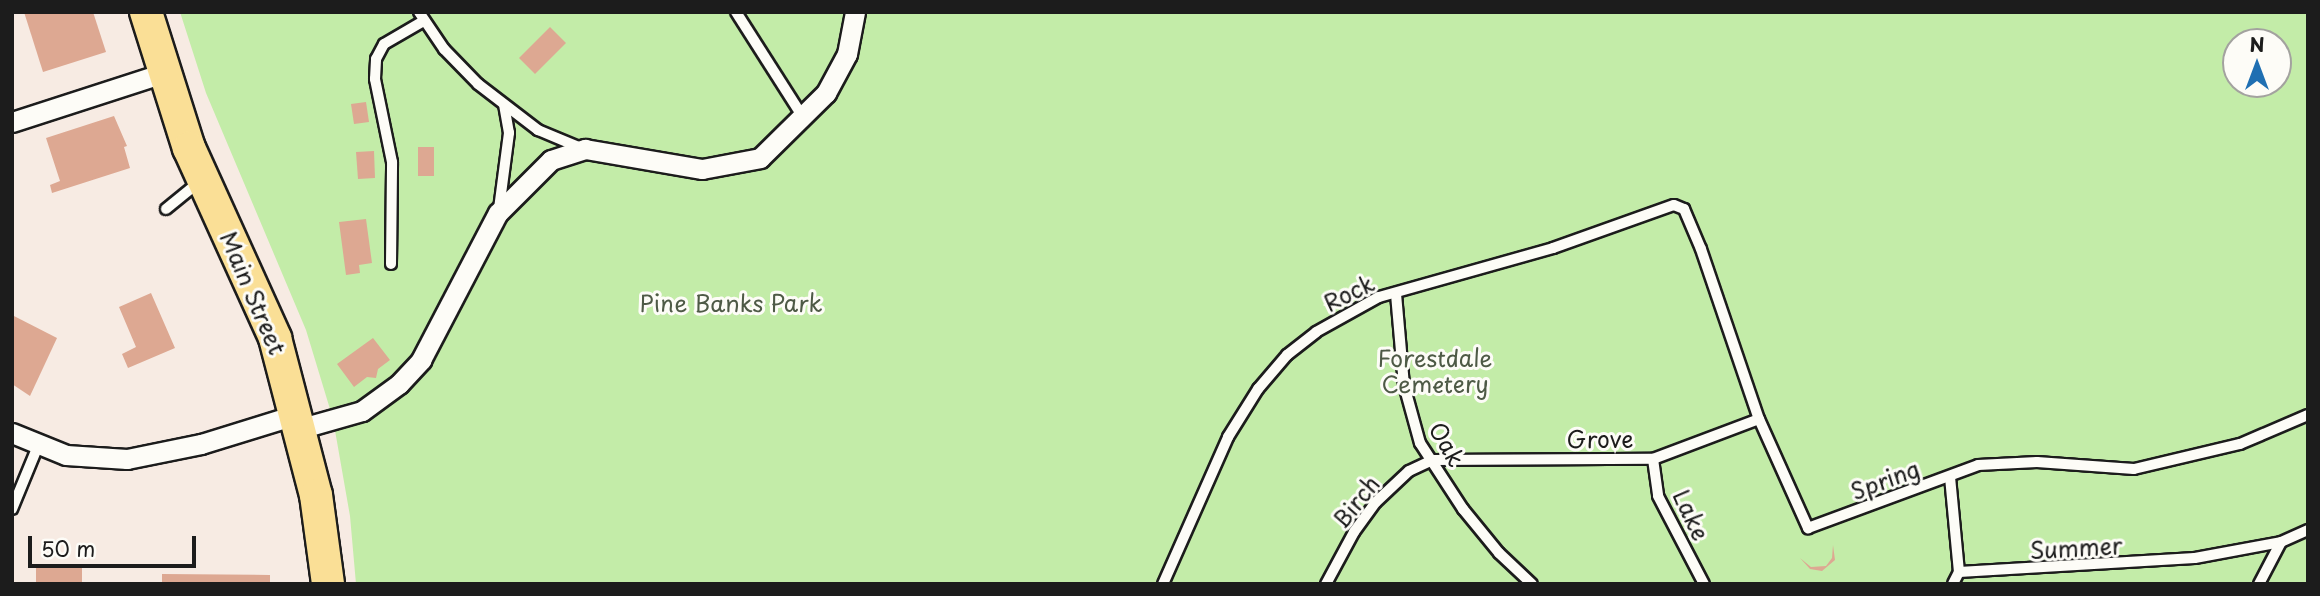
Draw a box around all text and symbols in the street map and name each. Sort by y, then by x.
north arrow [2222,28,2292,98]
text: N [2249,30,2265,58]
street label: Main Street [215,227,291,359]
street label: Rock [1319,269,1379,317]
park label: Pine Banks Park [640,289,822,317]
park label: Forestdale Cemetery [1378,344,1492,398]
street label: Oak [1423,417,1471,471]
street label: Grove [1567,425,1633,453]
street label: Spring [1847,455,1923,505]
street label: Birch [1327,470,1385,534]
street label: Lake [1667,485,1715,545]
scale bar [32,522,200,566]
text: 50 m [41,532,95,564]
street label: Summer [2029,532,2123,564]

